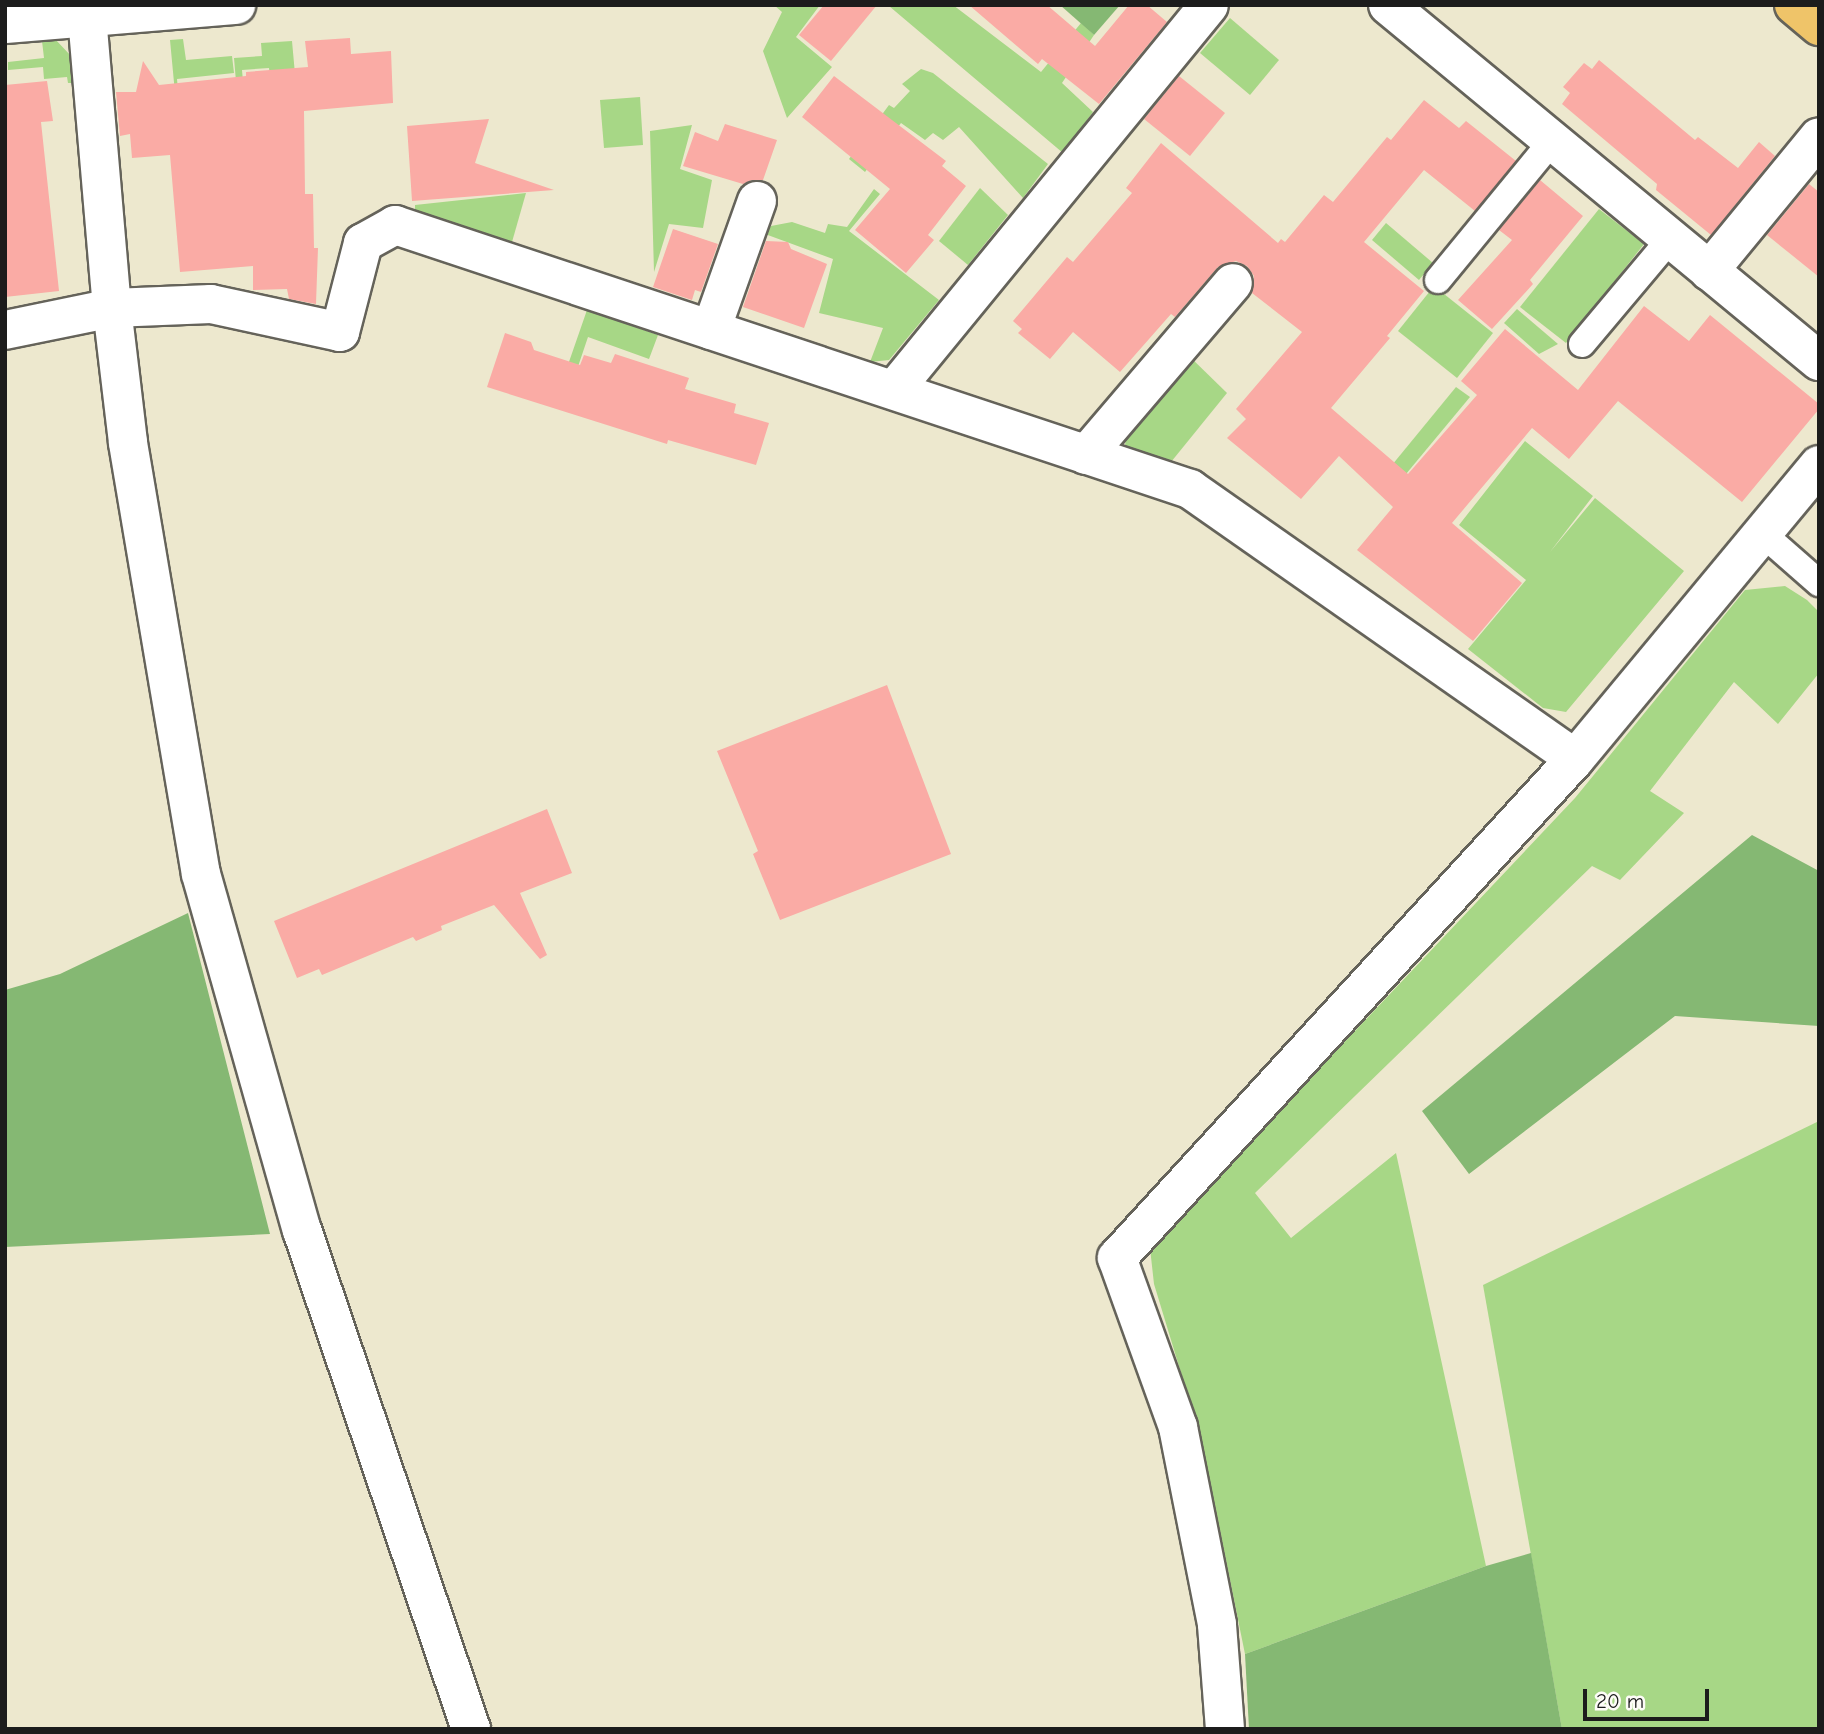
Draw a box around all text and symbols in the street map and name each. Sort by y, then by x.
scale bar [1586,1674,1712,1718]
text: 20 m [1596,1689,1644,1713]

